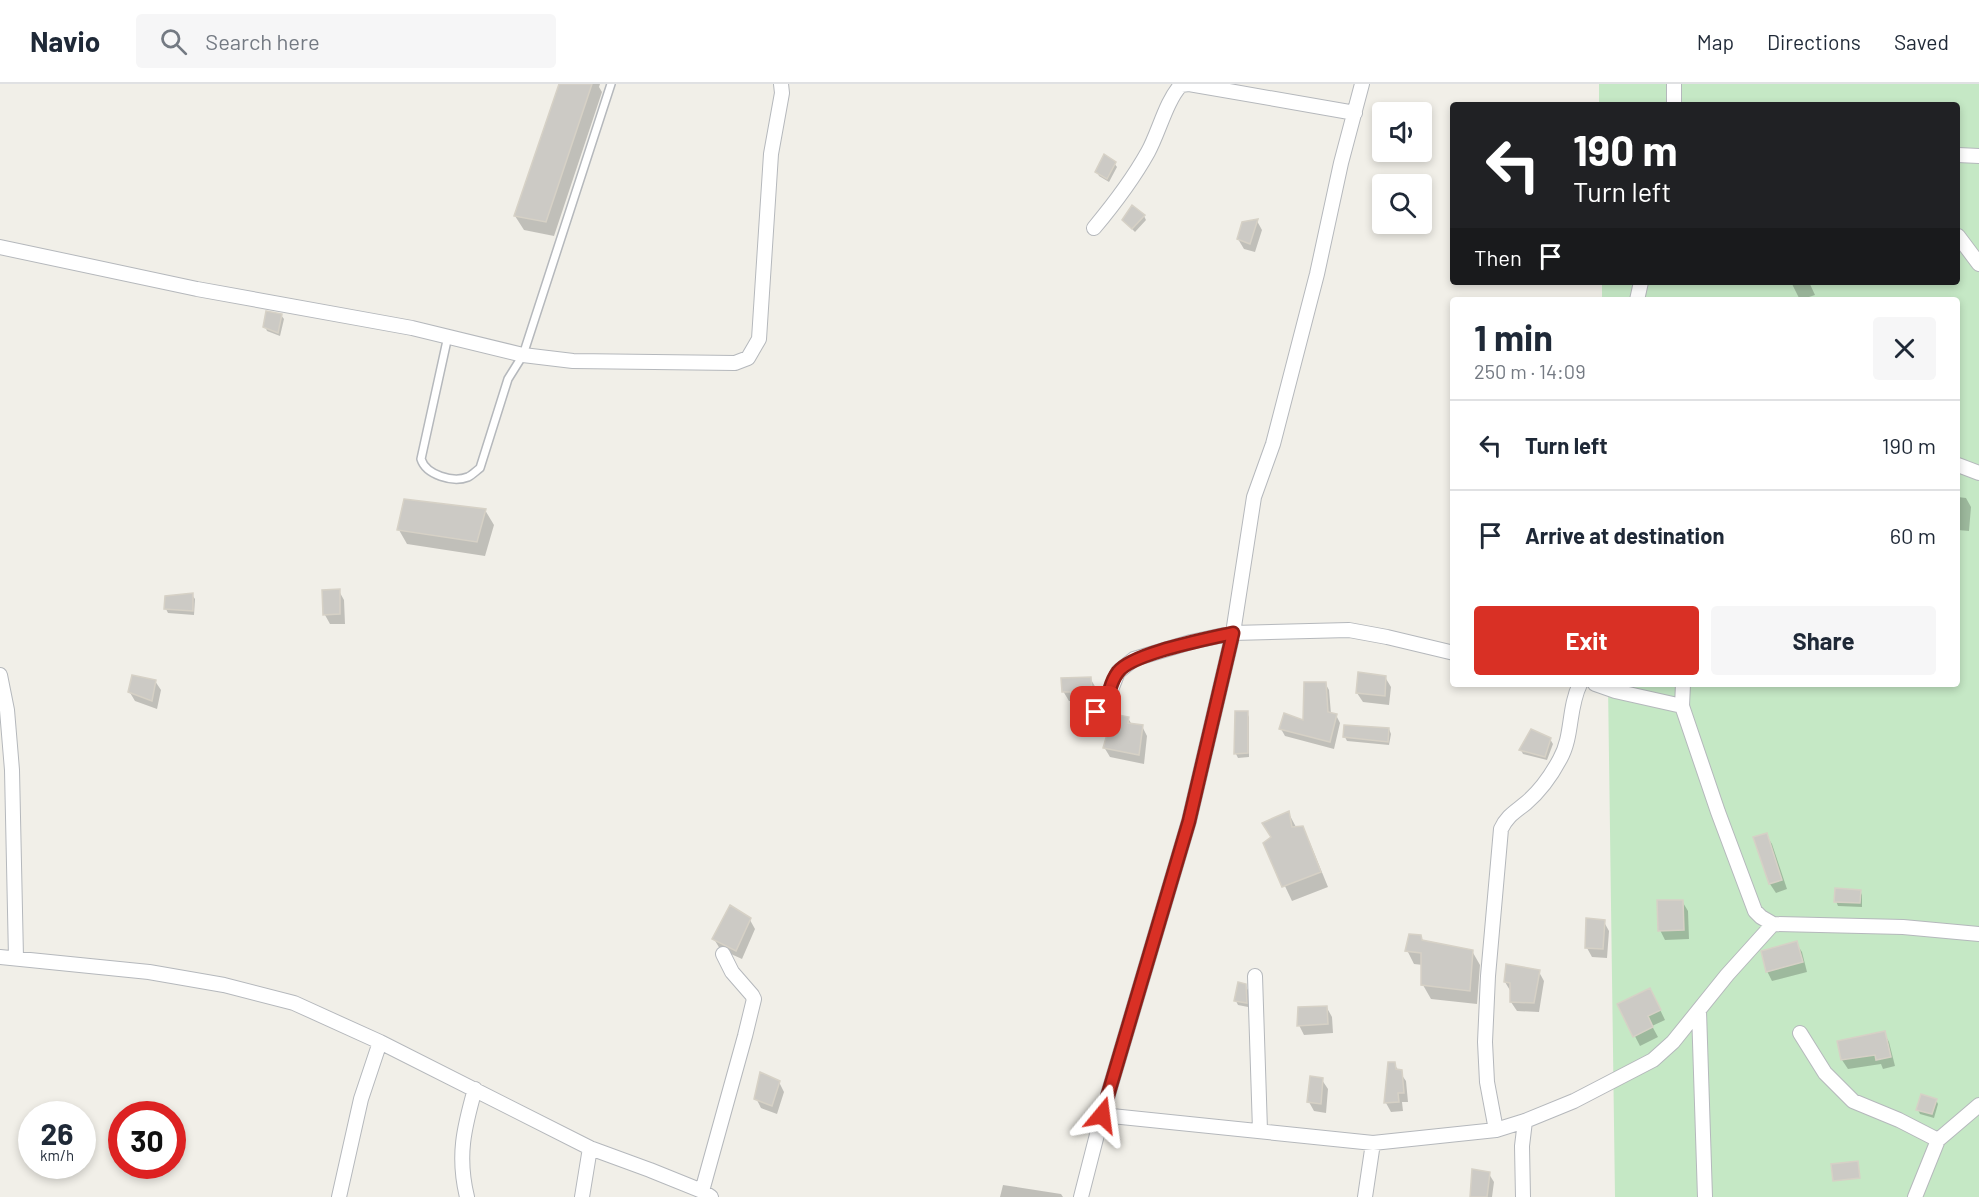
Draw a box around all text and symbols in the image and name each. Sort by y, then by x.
search box [136,14,556,68]
text: Navio [30,24,100,58]
icon: search [157,25,190,58]
text: Search here [205,28,320,54]
text: Map [1697,29,1734,54]
text: Directions [1767,29,1861,54]
text: Saved [1894,29,1949,54]
map controls [1372,102,1432,234]
button: sound [1372,102,1432,162]
text: 190 m [1573,124,1678,174]
icon: left [1474,126,1552,204]
button: search [1372,174,1432,234]
text: Turn left [1573,175,1671,207]
icon: arrive [1534,240,1567,273]
text: Then [1474,244,1522,270]
text: 1 min [1474,315,1553,358]
button: close [1873,317,1936,380]
text: 250 m · 14:09 [1474,359,1586,383]
icon: left [1474,429,1507,462]
text: Turn left [1525,432,1608,458]
text: 190 m [1882,432,1936,458]
icon: arrive [1474,519,1507,552]
text: Arrive at destination [1525,522,1724,548]
text: 60 m [1890,522,1936,548]
button: Exit [1474,606,1699,675]
button: Share [1711,606,1936,675]
pin [1070,686,1121,737]
icon: arrive [1079,695,1112,728]
position arrow [1070,1083,1134,1147]
speed limit sign: 30 [108,1101,186,1179]
text: 26 [41,1115,73,1151]
text: km/h [40,1146,74,1164]

